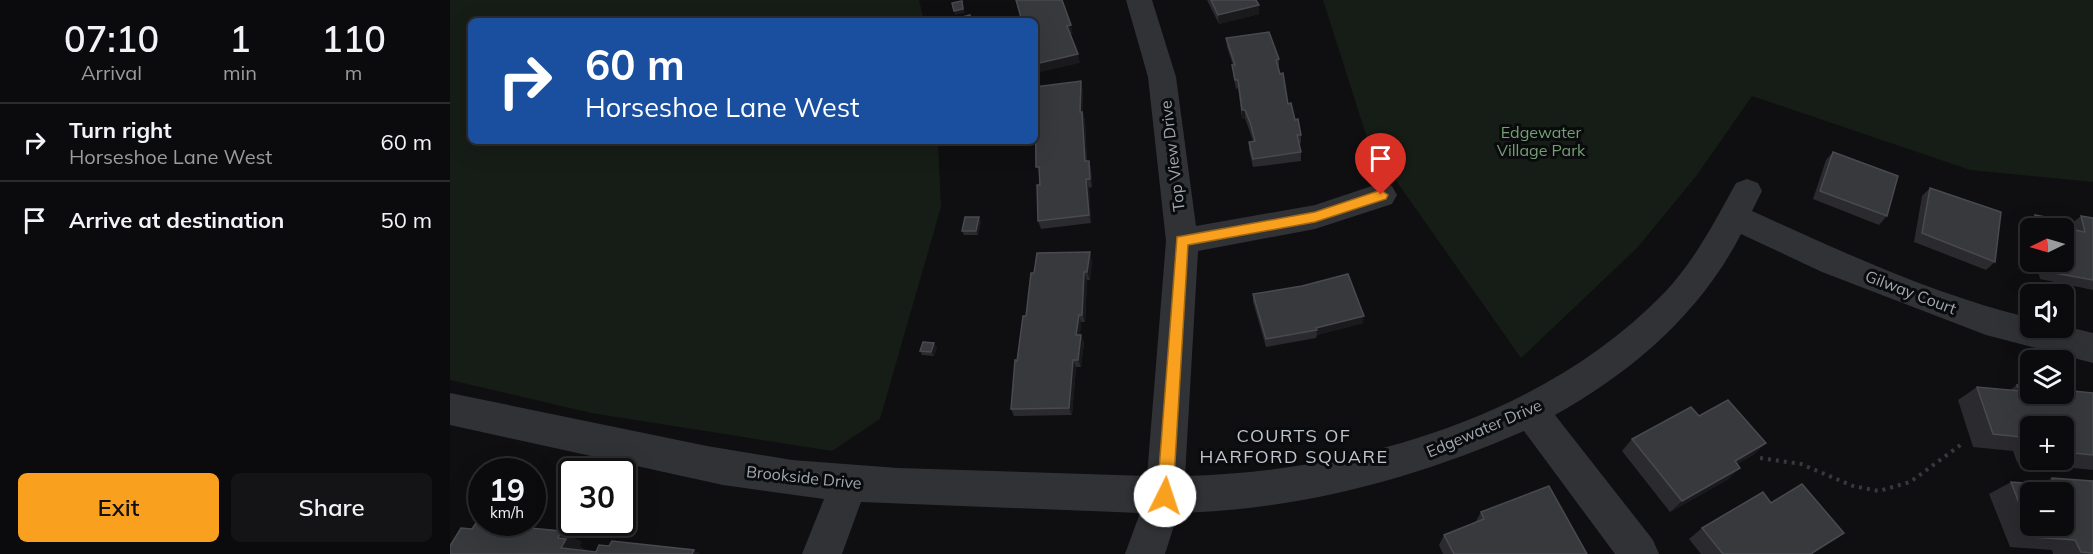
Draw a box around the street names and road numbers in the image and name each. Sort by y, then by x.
street label: Top View Drive [1155,99,1189,213]
street label: Gilway Court [1863,265,1960,319]
street label: Edgewater Drive [1423,395,1545,461]
street label: Brookside Drive [745,461,863,493]

